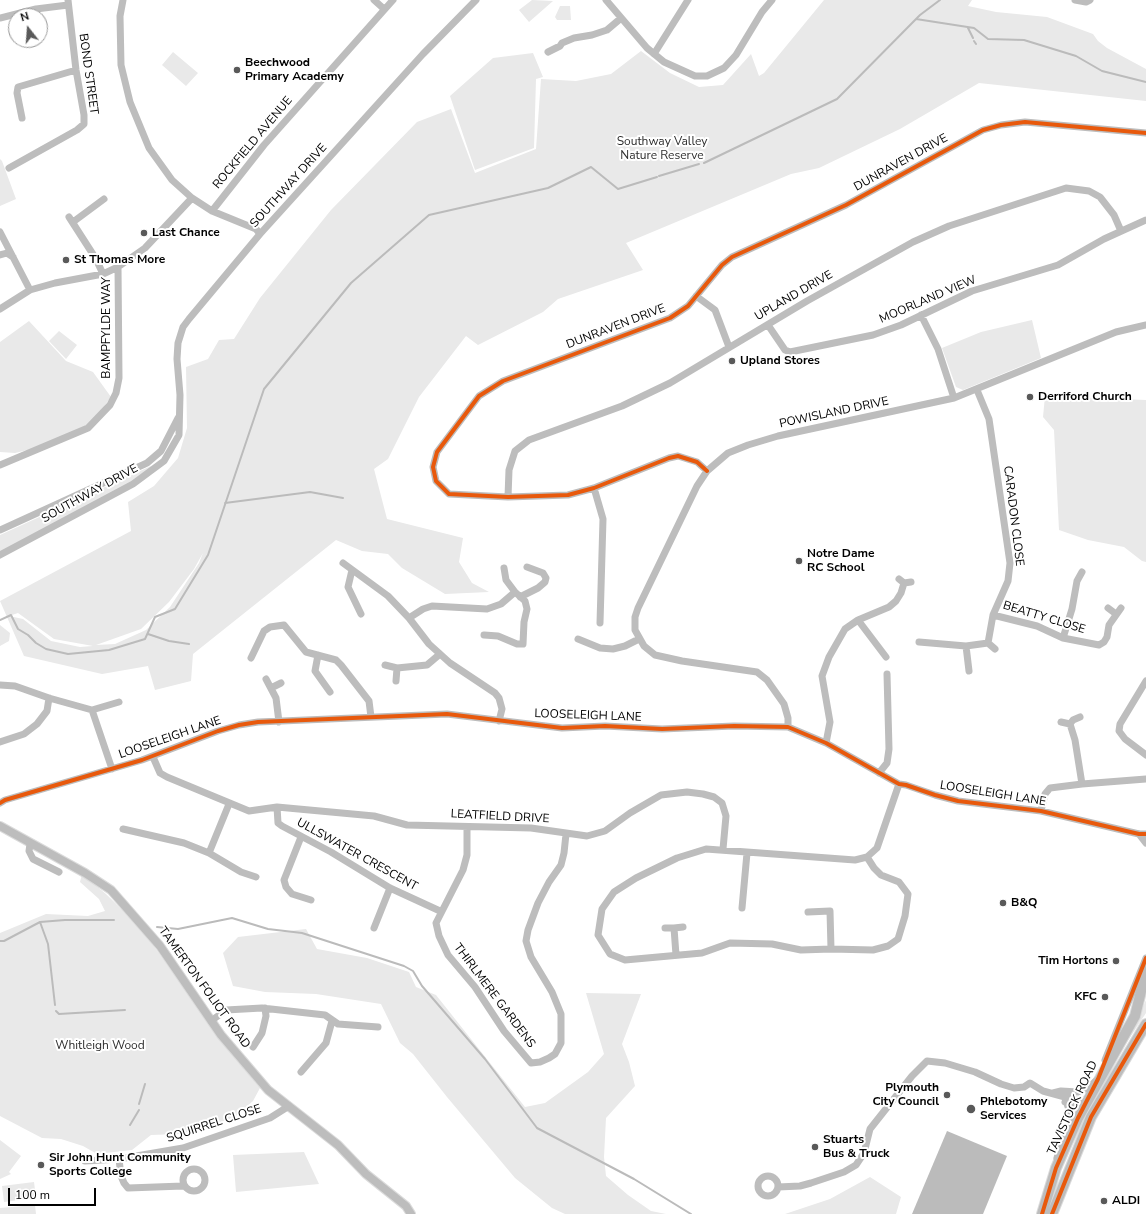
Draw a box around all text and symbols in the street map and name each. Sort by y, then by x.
north arrow [8,8,48,48]
text: N [19,9,31,25]
street label: BOND STREET [75,33,101,115]
place label: Beechwood Primary Academy [245,56,344,84]
marker: Beechwood Primary Academy [232,65,242,75]
street label: ROCKFIELD AVENUE [210,94,296,192]
street label: DUNRAVEN DRIVE [852,131,950,195]
park label: Southway Valley Nature Reserve [617,135,707,163]
street label: SOUTHWAY DRIVE [248,141,330,231]
place label: Last Chance [152,226,220,240]
marker: Last Chance [139,228,149,238]
place label: St Thomas More [74,253,165,267]
marker: St Thomas More [61,255,71,265]
street label: UPLAND DRIVE [753,268,835,324]
street label: MOORLAND VIEW [877,273,979,327]
street label: BAMPFYLDE WAY [100,277,114,379]
street label: DUNRAVEN DRIVE [564,301,668,353]
place label: Upland Stores [740,354,820,368]
marker: Upland Stores [727,356,737,366]
place label: Derriford Church [1038,390,1132,404]
marker: Derriford Church [1025,392,1035,402]
street label: POWISLAND DRIVE [778,394,890,432]
street label: SOUTHWAY DRIVE [39,462,141,526]
street label: CARADON CLOSE [1000,465,1026,567]
place label: Notre Dame RC School [807,547,875,575]
marker: Notre Dame RC School [794,556,804,566]
street label: BEATTY CLOSE [1001,599,1087,637]
street label: LOOSELEIGH LANE [534,707,642,725]
street label: LOOSELEIGH LANE [117,714,223,762]
street label: LOOSELEIGH LANE [939,778,1047,810]
street label: LEATFIELD DRIVE [450,807,550,827]
street label: ULLSWATER CRESCENT [294,816,420,894]
place label: B&Q [1011,896,1037,910]
marker: B&Q [998,898,1008,908]
street label: TAMERTON FOLIOT ROAD [155,924,253,1052]
street label: THIRLMERE GARDENS [450,941,538,1051]
place label: Tim Hortons [1038,954,1108,968]
marker: Tim Hortons [1111,956,1121,966]
place label: KFC [1074,990,1097,1004]
marker: KFC [1100,992,1110,1002]
park label: Whitleigh Wood [55,1039,145,1053]
street label: TAVISTOCK ROAD [1045,1059,1101,1157]
place label: Plymouth City Council [872,1081,939,1109]
marker: Plymouth City Council [942,1090,952,1100]
place label: Phlebotomy Services [980,1095,1047,1123]
street label: SQUIRREL CLOSE [165,1102,263,1146]
marker: Phlebotomy Services [965,1103,977,1115]
place label: Stuarts Bus & Truck [823,1133,890,1161]
marker: Stuarts Bus & Truck [810,1142,820,1152]
place label: Sir John Hunt Community Sports College [49,1151,191,1179]
marker: Sir John Hunt Community Sports College [36,1160,46,1170]
scale bar [10,1180,98,1206]
text: 100 m [15,1187,50,1203]
place label: ALDI [1112,1194,1140,1208]
marker: ALDI [1099,1196,1109,1206]

